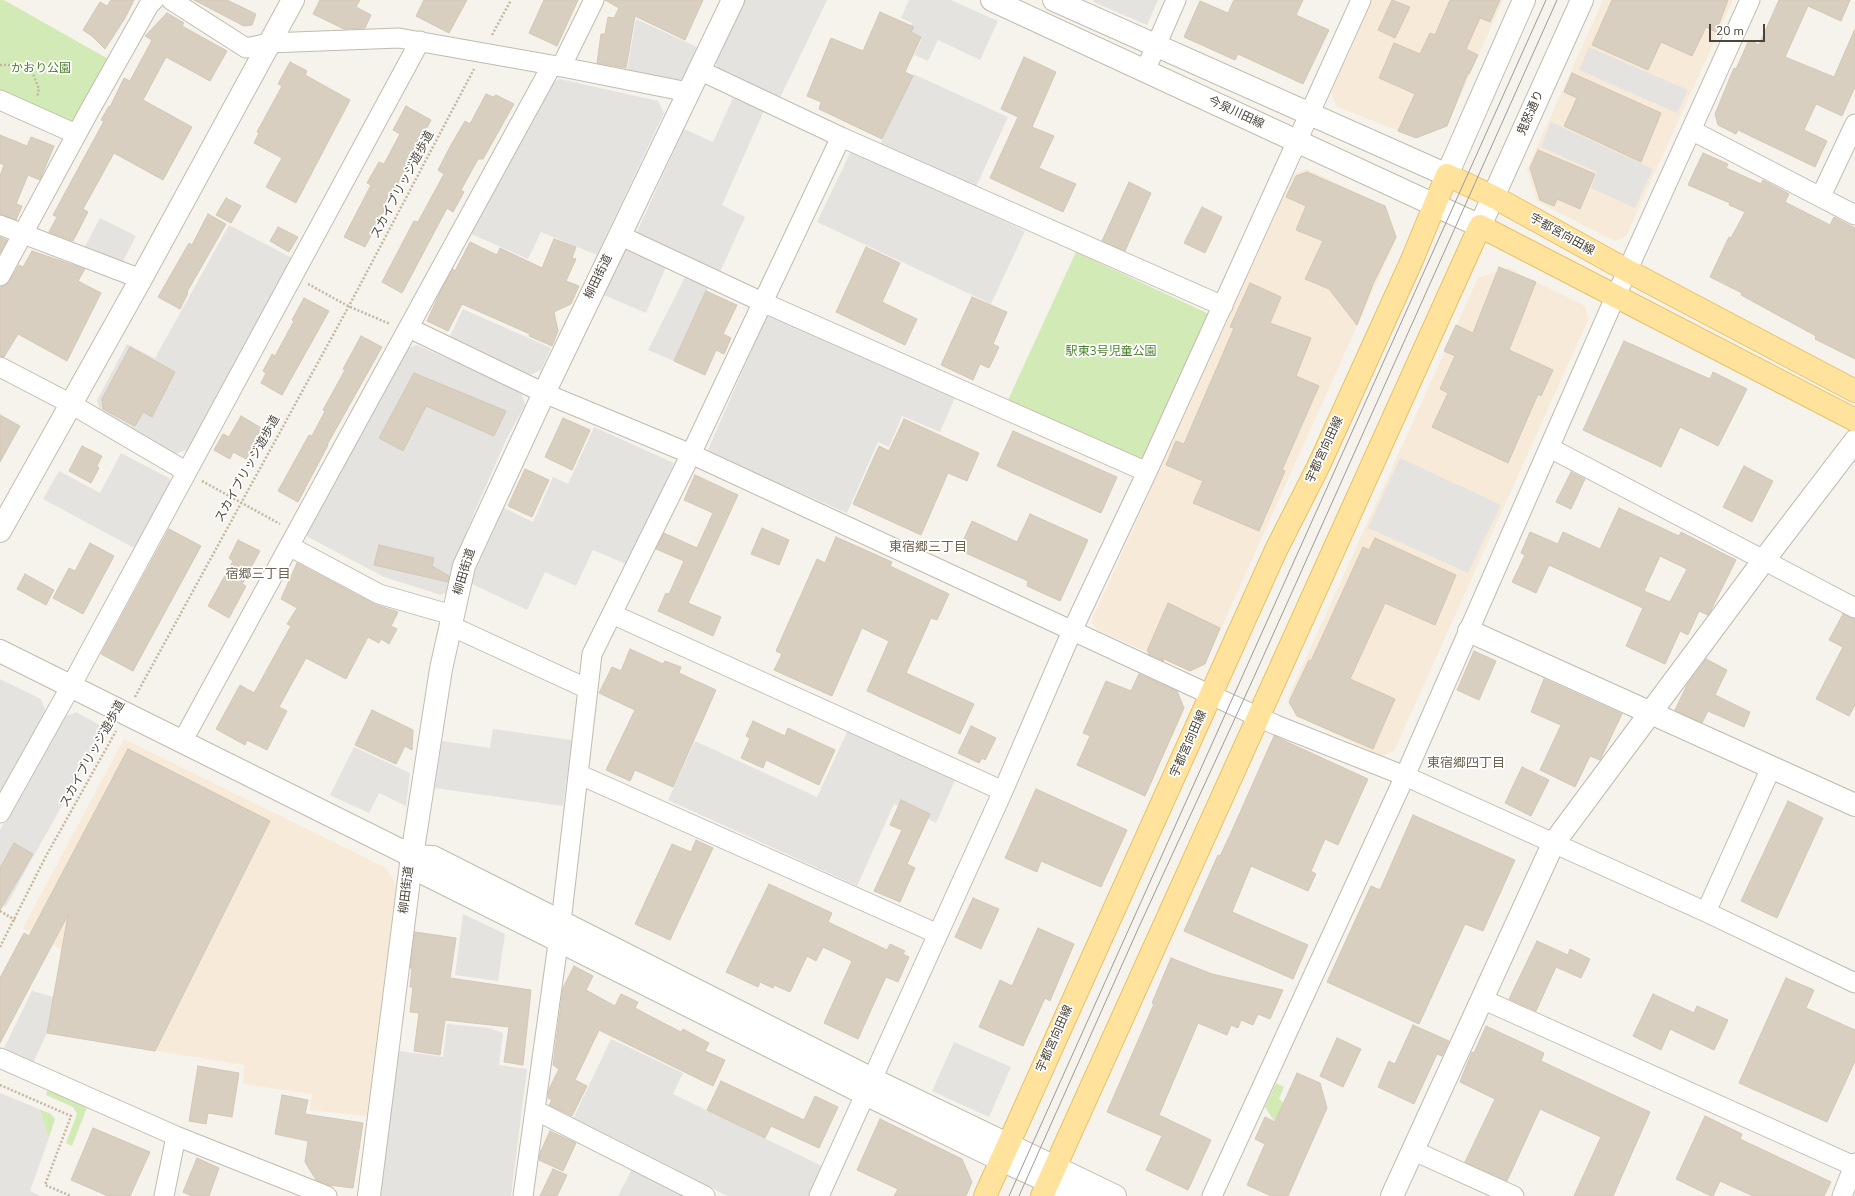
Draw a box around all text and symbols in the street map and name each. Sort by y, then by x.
scale bar [1711,16,1767,42]
text: 20 m [1716,23,1744,39]
park label: かおり公園 [11,62,71,76]
street label: 鬼怒通り [1515,88,1547,138]
street label: 今泉川田線 [1206,94,1266,132]
street label: スカイブリッジ遊歩道 [368,129,438,241]
street label: 宇都宮向田線 [1527,211,1597,259]
street label: 柳田街道 [582,252,616,302]
park label: 駅東3号児童公園 [1065,345,1157,359]
street label: スカイブリッジ遊歩道 [213,413,283,525]
street label: 宇都宮向田線 [1303,414,1347,486]
district label: 東宿郷三丁目 [889,540,967,556]
street label: 柳田街道 [451,547,479,597]
district label: 宿郷三丁目 [226,567,290,583]
street label: スカイブリッジ遊歩道 [58,698,128,810]
street label: 宇都宮向田線 [1168,708,1210,780]
district label: 東宿郷四丁目 [1427,756,1505,772]
street label: 柳田街道 [397,865,417,915]
street label: 宇都宮向田線 [1034,1003,1076,1075]

